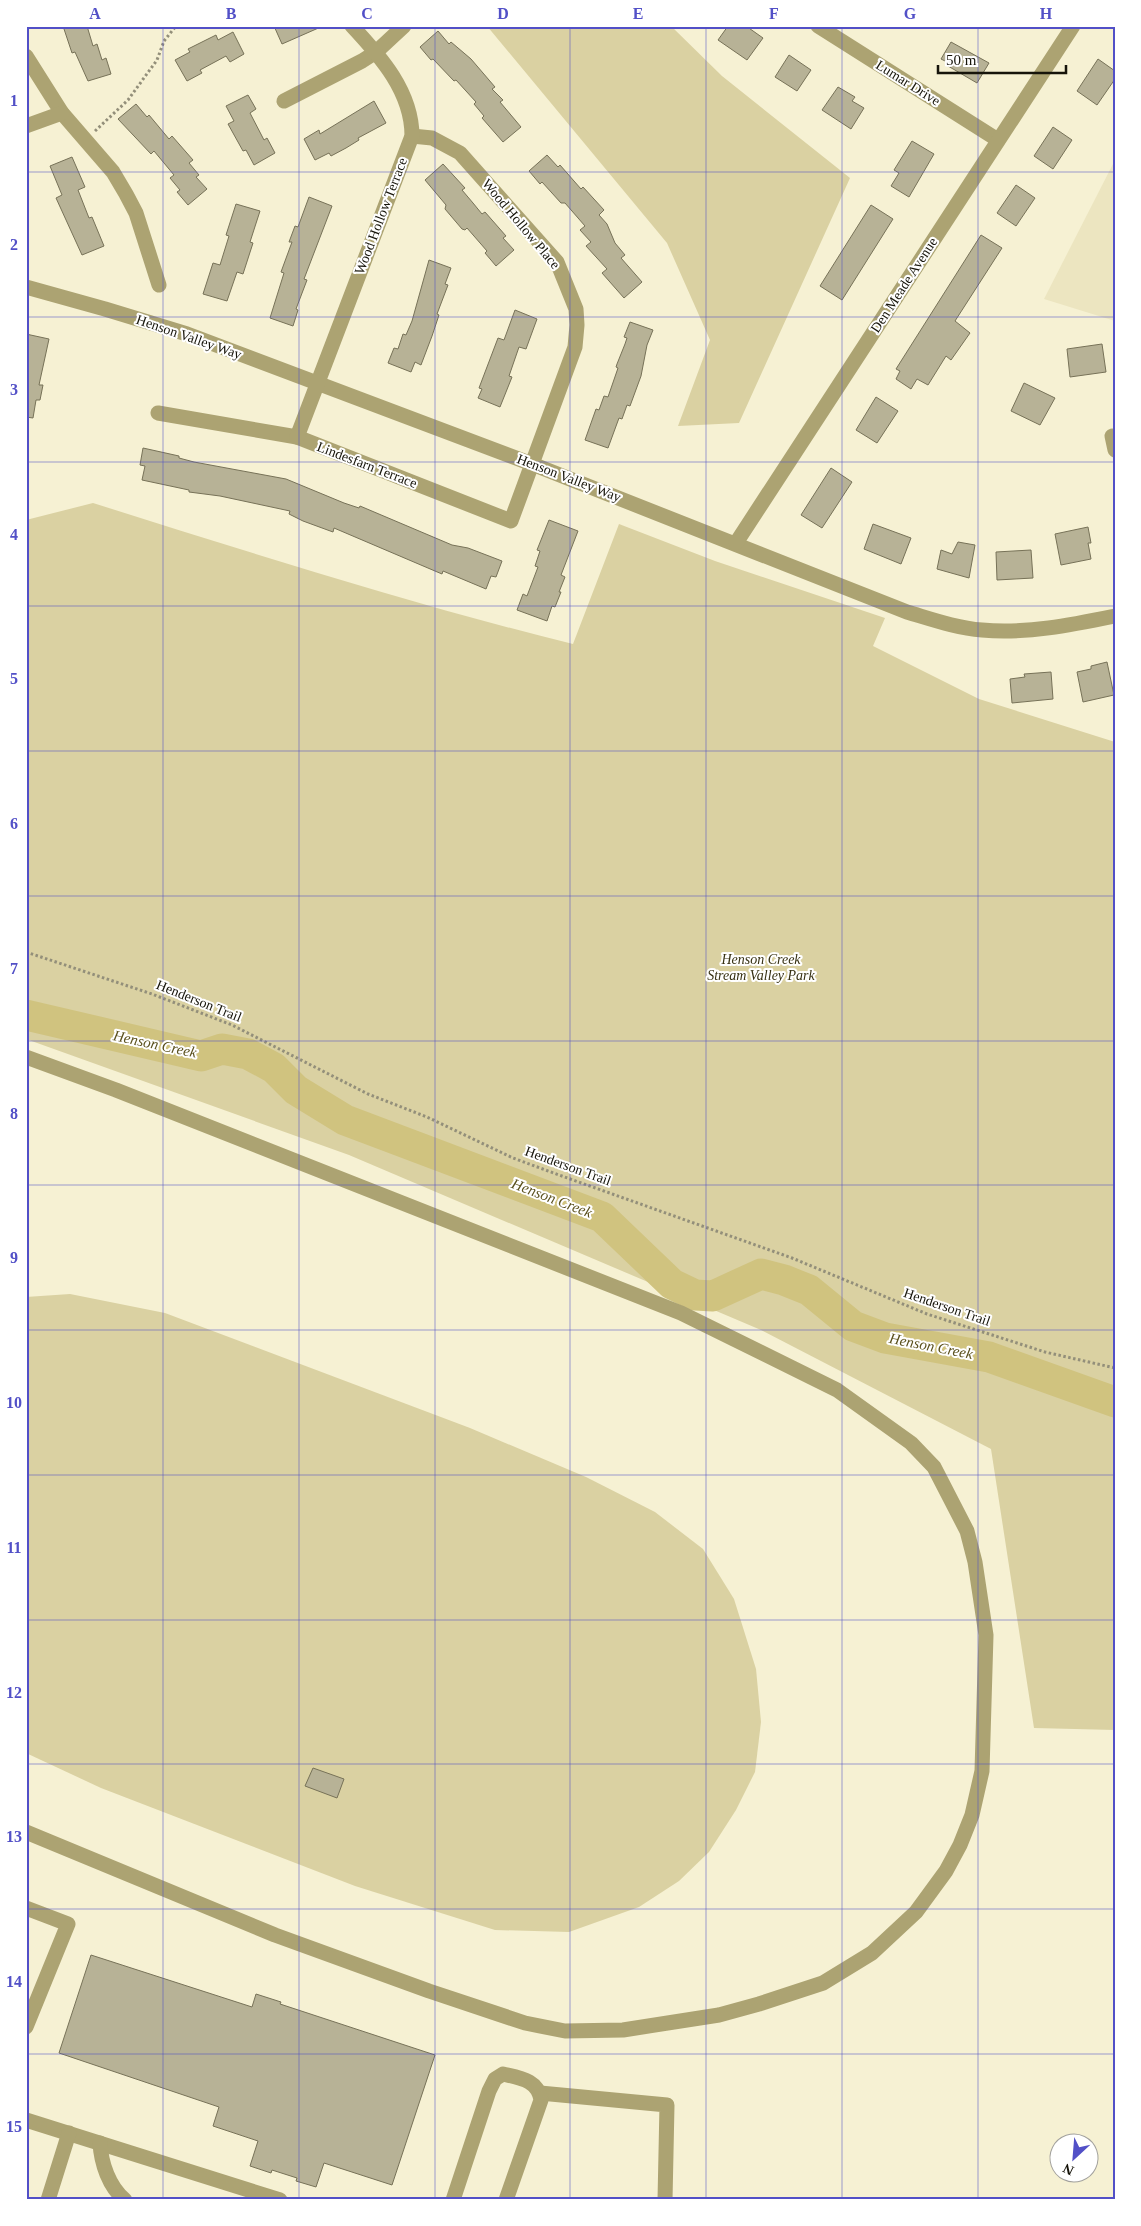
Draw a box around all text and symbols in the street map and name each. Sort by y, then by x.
text: A [89,5,101,22]
text: B [226,5,237,22]
text: C [361,5,373,22]
text: D [497,5,509,22]
text: E [633,5,643,22]
text: F [769,5,779,22]
text: G [904,5,917,22]
text: H [1040,5,1053,22]
scale bar [938,42,1066,74]
text: 50 m [946,52,977,68]
street label: Lumar Drive [873,57,943,109]
text: 1 [10,92,18,109]
street label: Wood Hollow Terrace [352,156,410,276]
street label: Wood Hollow Place [479,176,563,272]
street label: Den Meade Avenue [868,235,940,335]
text: 2 [10,236,18,253]
street label: Henson Valley Way [134,312,244,362]
text: 3 [10,381,18,398]
street label: Lindesfarn Terrace [315,439,419,491]
street label: Henson Valley Way [515,451,623,505]
text: 4 [10,526,18,543]
text: 5 [10,670,18,687]
text: 6 [10,815,18,832]
park label: Henson Creek Stream Valley Park [707,952,816,983]
text: 7 [10,960,18,977]
street label: Henderson Trail [154,977,244,1025]
water label: Henson Creek [111,1027,198,1061]
text: 8 [10,1105,18,1122]
street label: Henderson Trail [523,1143,613,1189]
water label: Henson Creek [509,1175,595,1221]
text: 9 [10,1249,18,1266]
street label: Henderson Trail [902,1285,992,1329]
water label: Henson Creek [887,1330,974,1362]
text: 10 [6,1394,22,1411]
text: 11 [6,1539,22,1556]
text: 12 [6,1684,22,1701]
text: 13 [6,1828,22,1845]
text: 14 [6,1973,22,1990]
text: 15 [6,2118,22,2135]
north arrow [1048,2134,1098,2184]
text: N [1061,2160,1076,2178]

